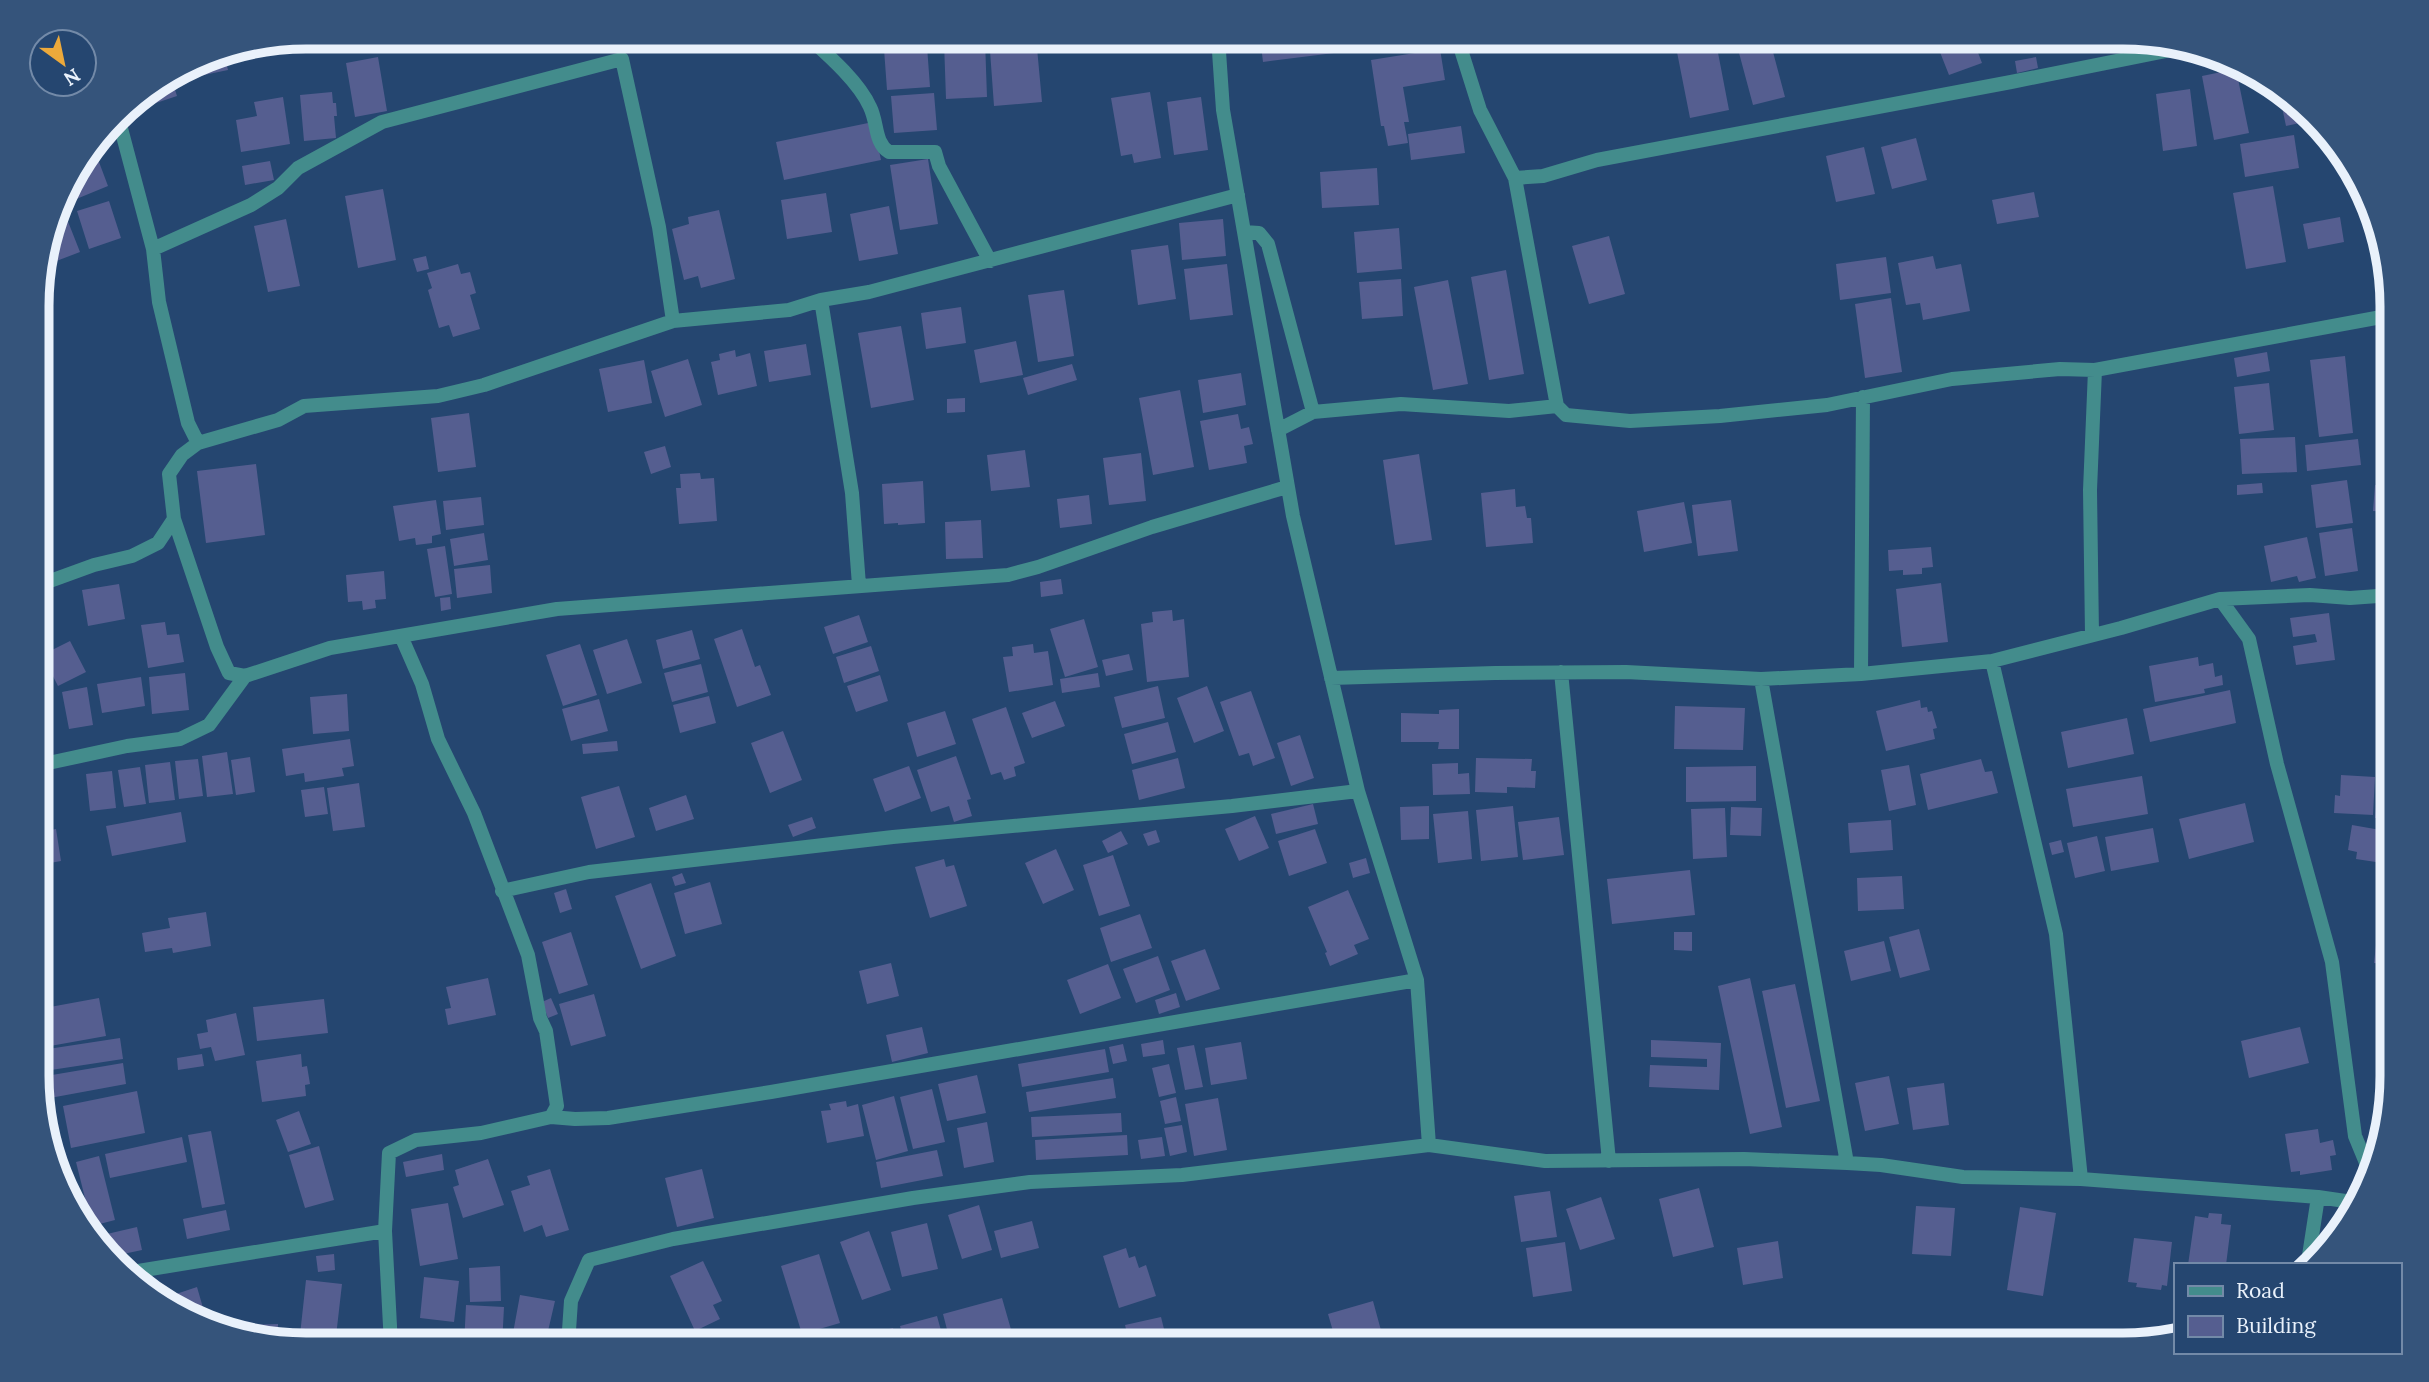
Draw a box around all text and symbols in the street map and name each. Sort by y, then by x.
north arrow [28,28,98,98]
text: N [59,63,85,91]
legend [2174,1263,2401,1354]
text: Road [2236,1277,2285,1304]
text: Building [2236,1312,2316,1339]

